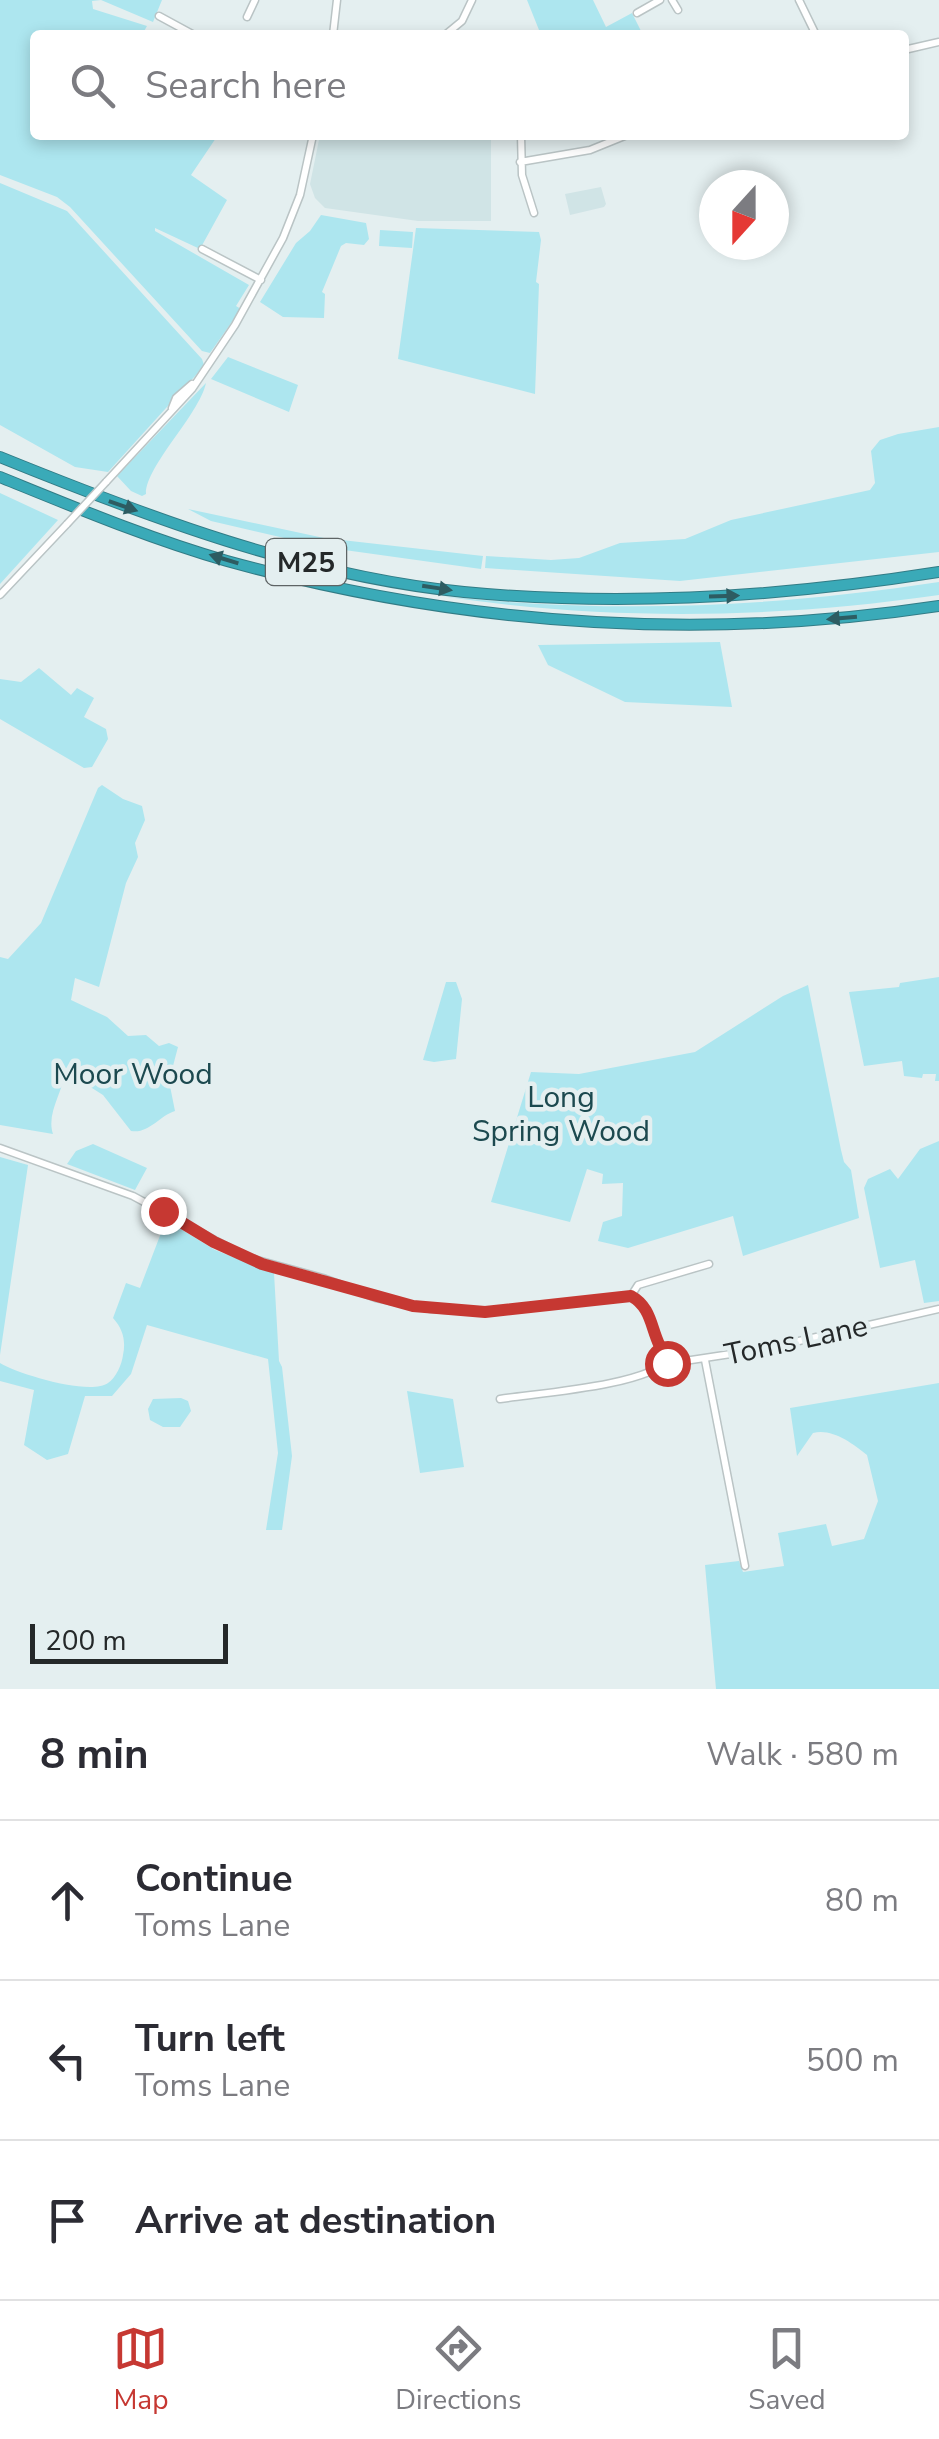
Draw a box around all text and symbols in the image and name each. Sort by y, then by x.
search box [30,30,909,140]
icon: search [65,58,120,113]
text: Search here [145,60,346,111]
north arrow [699,170,789,260]
one-way arrow [109,499,139,514]
road number: M25 [266,539,346,585]
one-way arrow [208,551,239,566]
one-way arrow [422,580,453,596]
one-way arrow [709,588,740,604]
one-way arrow [826,610,858,626]
park label: Moor Wood [53,1054,213,1095]
park label: Long Spring Wood [472,1077,650,1152]
route end [141,1189,187,1235]
street label: Toms Lane [721,1305,872,1376]
route start [645,1341,691,1387]
scale bar [30,1619,228,1664]
text: 200 m [45,1622,127,1660]
text: 8 min [40,1726,149,1783]
text: Walk · 580 m [706,1733,899,1776]
text: Continue [135,1853,293,1904]
icon: ahead [40,1873,95,1928]
text: 80 m [825,1879,899,1922]
text: Toms Lane [135,1904,290,1947]
text: Turn left [135,2013,285,2064]
icon: left [40,2033,95,2088]
text: 500 m [806,2039,899,2082]
text: Toms Lane [135,2064,290,2107]
icon: arrive [40,2193,95,2248]
text: Arrive at destination [135,2195,496,2246]
tab: Map [113,2321,168,2419]
tab: Directions [395,2321,521,2419]
tab: Saved [748,2321,826,2419]

